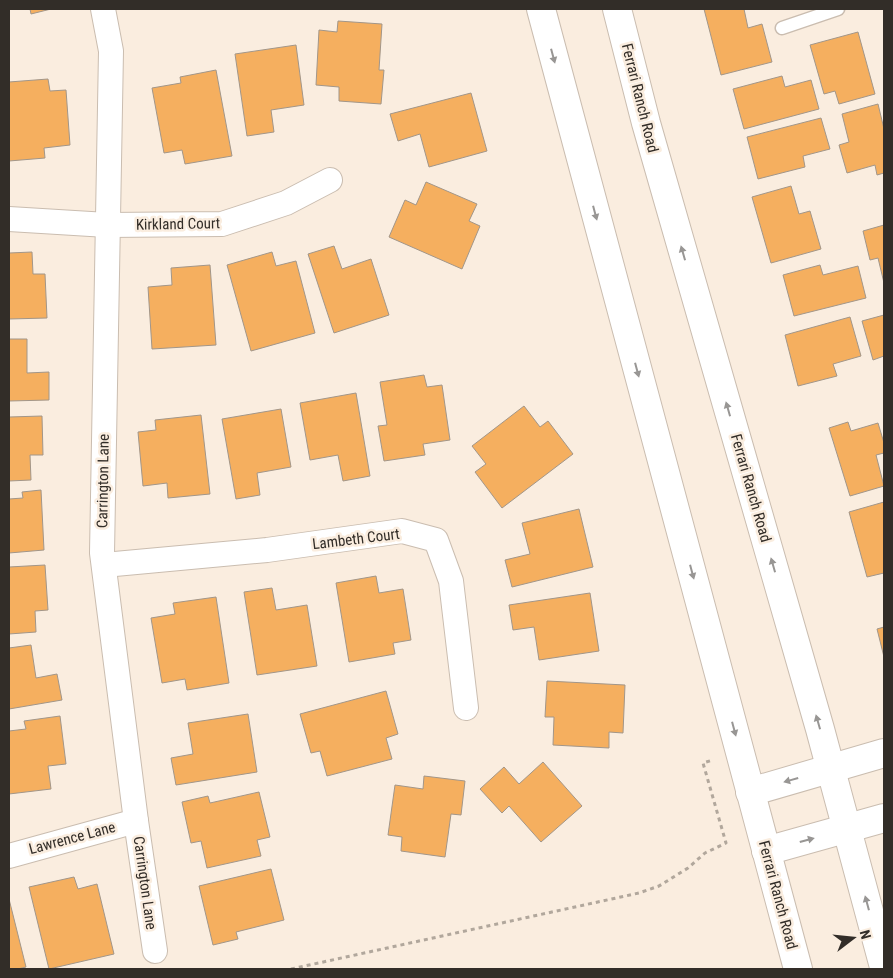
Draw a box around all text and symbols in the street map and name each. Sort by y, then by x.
street label: Ferrari Ranch Road [618,42,662,154]
one-way arrow [549,48,557,63]
one-way arrow [591,205,599,220]
street label: Kirkland Court [136,214,220,234]
one-way arrow [679,246,687,261]
one-way arrow [634,362,642,377]
one-way arrow [724,402,732,417]
street label: Ferrari Ranch Road [727,432,775,544]
street label: Carrington Lane [93,434,113,528]
street label: Lambeth Court [311,525,401,553]
one-way arrow [769,558,777,573]
one-way arrow [688,565,696,580]
one-way arrow [814,714,822,729]
one-way arrow [730,722,738,737]
one-way arrow [783,777,798,785]
street label: Lawrence Lane [27,818,117,858]
street label: Carrington Lane [130,835,160,931]
one-way arrow [799,835,814,843]
street label: Ferrari Ranch Road [755,839,801,951]
one-way arrow [863,895,871,910]
north arrow [828,913,878,963]
text: N [857,928,874,941]

